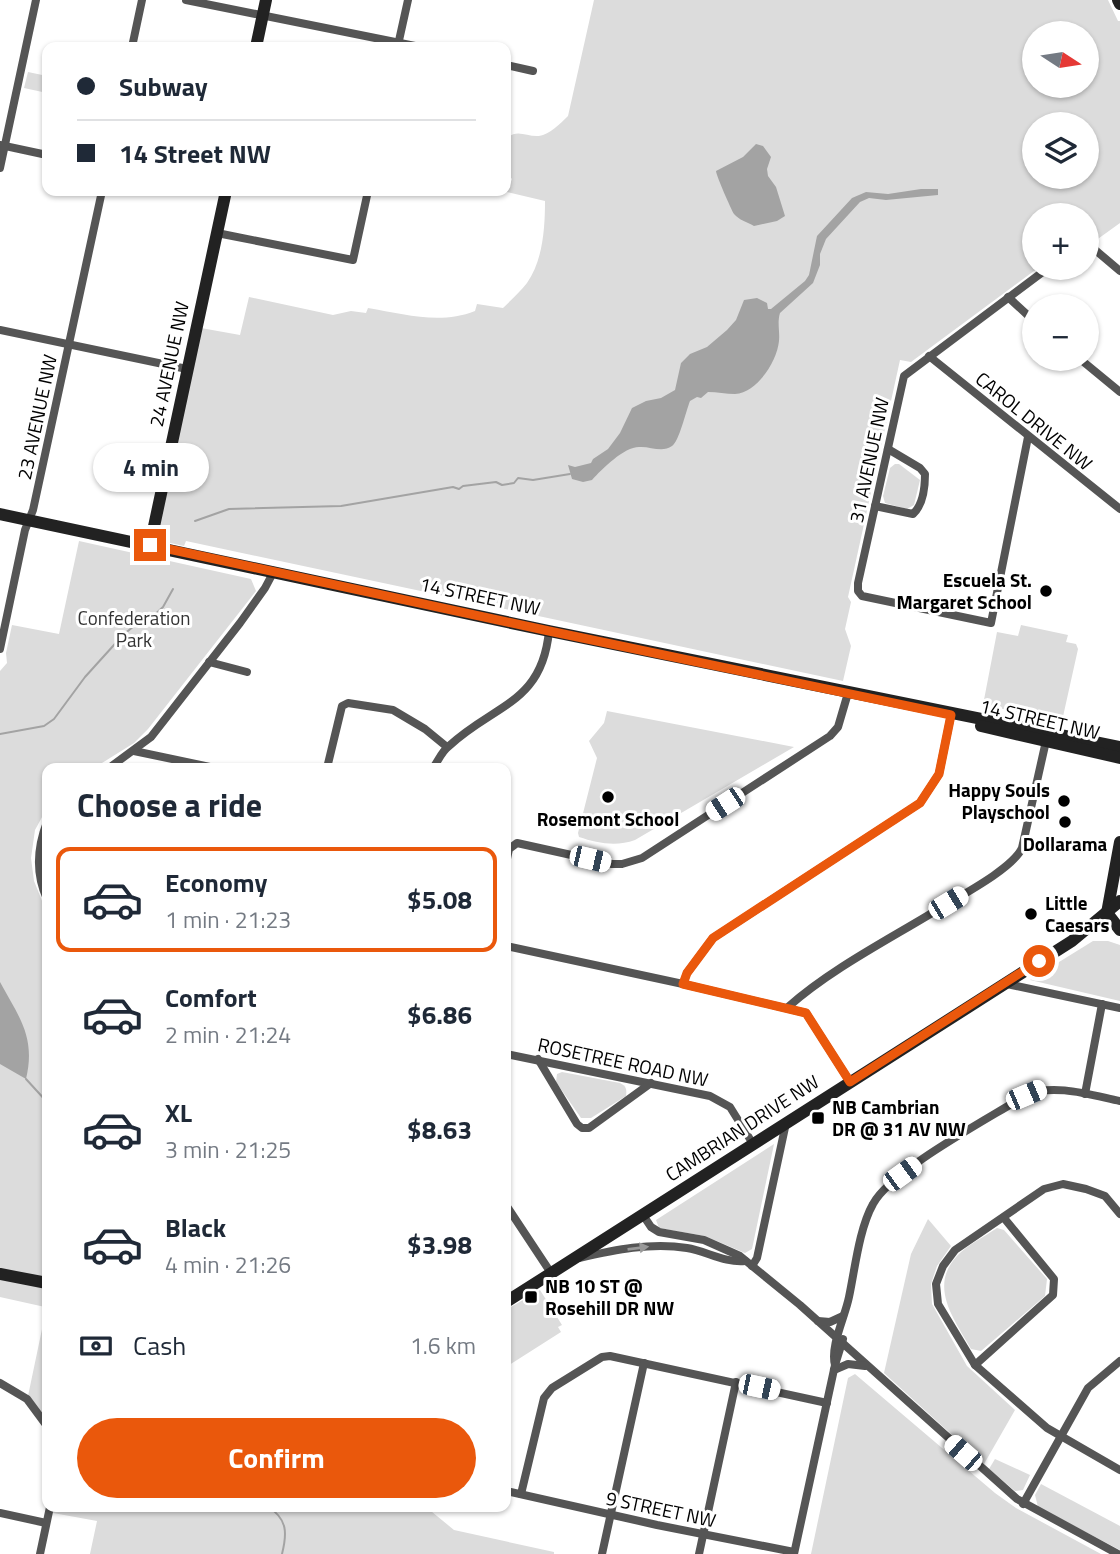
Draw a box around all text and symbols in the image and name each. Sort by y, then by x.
north arrow [1022,21,1099,98]
map controls [1022,21,1099,371]
text: Subway [119,67,208,106]
button: layers [1022,112,1099,189]
text: 14 Street NW [119,134,271,173]
button: + [1022,203,1099,280]
button: − [1022,294,1099,371]
street label: 24 AVENUE NW [141,298,196,429]
street label: 23 AVENUE NW [9,351,64,482]
street label: CAROL DRIVE NW [970,364,1099,477]
street label: 31 AVENUE NW [841,394,896,525]
callout: 4 min [92,444,208,492]
text: 4 min [123,450,179,485]
route end [134,529,166,561]
place label: Escuela St. Margaret School [897,565,1032,616]
street label: 14 STREET NW [417,569,543,622]
marker: Escuela St. Margaret School [1038,583,1054,599]
park label: Confederation Park [78,603,190,654]
street label: 14 STREET NW [977,691,1103,746]
place label: Happy Souls Playschool [948,775,1050,826]
text: Choose a ride [77,781,262,829]
car [702,784,749,824]
marker: Rosemont School [600,789,616,805]
marker: Happy Souls Playschool [1056,793,1072,809]
place label: Rosemont School [537,804,679,833]
marker: Dollarama [1057,814,1073,830]
place label: Dollarama [1023,829,1108,858]
car [568,844,613,874]
text: Economy [165,863,267,902]
icon: car [81,868,144,931]
text: $5.08 [407,880,472,919]
car [925,883,972,923]
place label: Little Caesars [1045,888,1109,939]
text: 1 min · 21:23 [165,902,291,937]
marker: Little Caesars [1023,906,1039,922]
route start [1023,945,1055,977]
text: Comfort [165,978,257,1017]
icon: car [81,983,144,1046]
text: $6.86 [407,995,472,1034]
text: 2 min · 21:24 [165,1017,291,1052]
street label: ROSETREE ROAD NW [535,1029,711,1094]
street label: CAMBRIAN DRIVE NW [659,1067,824,1188]
car [1003,1077,1050,1113]
place label: NB Cambrian DR @ 31 AV NW [832,1092,966,1143]
text: XL [165,1093,192,1132]
icon: car [81,1098,144,1161]
text: $8.63 [407,1110,472,1149]
marker: NB Cambrian DR @ 31 AV NW [810,1110,826,1126]
text: 3 min · 21:25 [165,1132,291,1167]
car [879,1153,926,1195]
text: Black [165,1208,226,1247]
icon: car [81,1213,144,1276]
text: $3.98 [407,1225,472,1264]
one-way arrow [627,1242,649,1253]
text: 4 min · 21:26 [165,1247,291,1282]
place label: NB 10 ST @ Rosehill DR NW [545,1271,674,1322]
marker: NB 10 ST @ Rosehill DR NW [523,1289,539,1305]
text: Cash [133,1326,186,1365]
icon: cash [77,1327,115,1365]
text: 1.6 km [410,1328,476,1363]
car [737,1372,782,1402]
button: Confirm [77,1418,476,1498]
car [941,1431,986,1475]
street label: 9 STREET NW [603,1483,719,1534]

